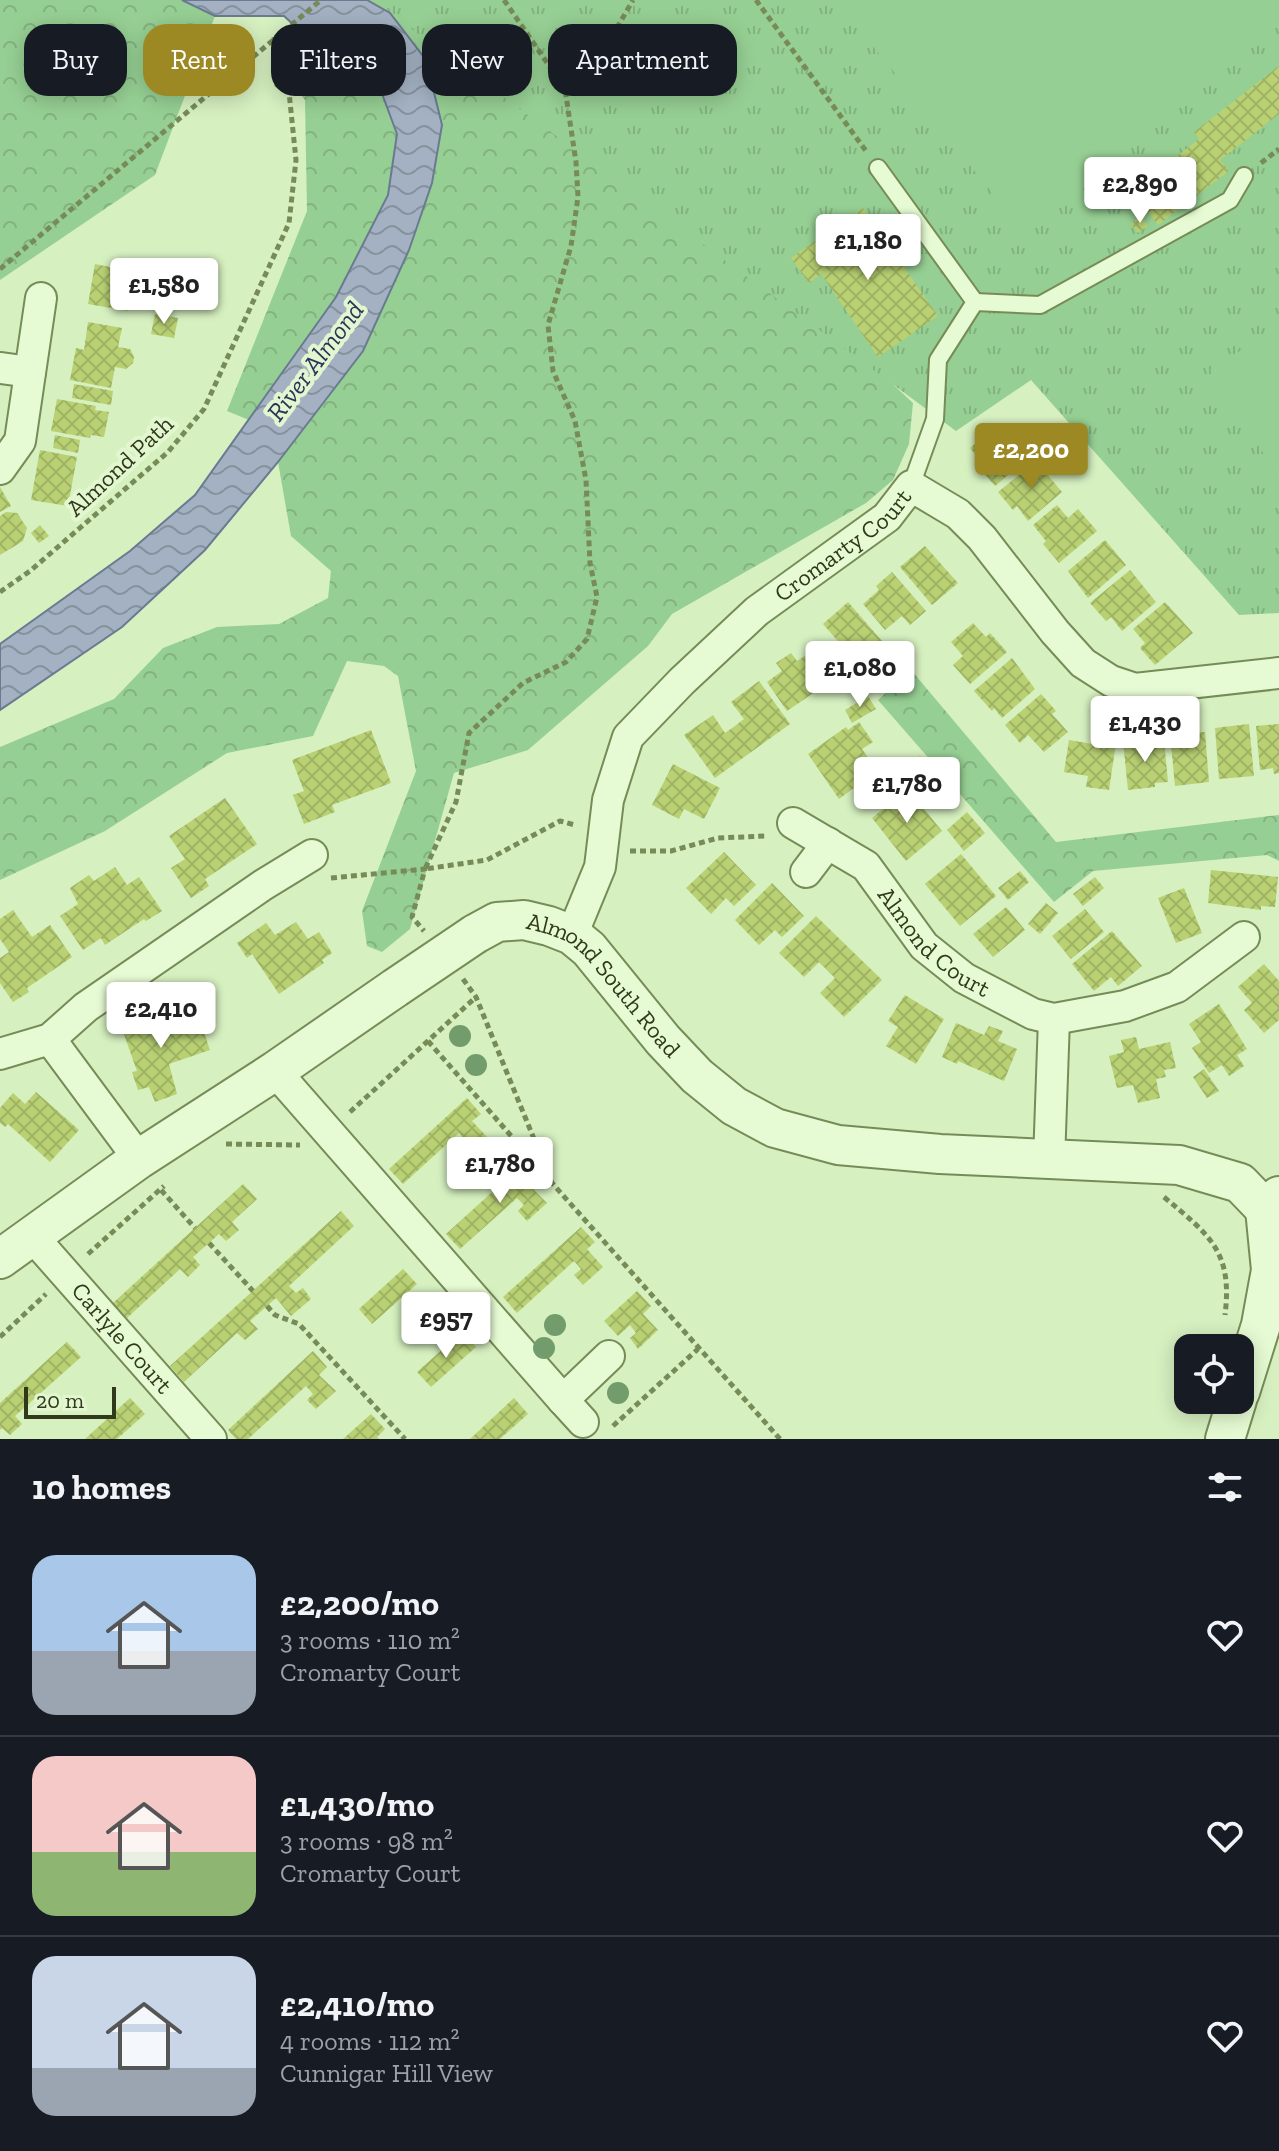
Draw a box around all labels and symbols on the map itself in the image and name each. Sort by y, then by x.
pin: £2,890 [1075,157,1205,225]
pin: £1,180 [803,214,933,282]
pin: £1,580 [99,258,229,326]
water label: River Almond [260,295,370,427]
street label: Almond Path [60,409,179,522]
pin: £2,200 [966,423,1096,491]
street label: Cromarty Court [769,483,917,608]
pin: £1,080 [795,641,925,709]
pin: £1,430 [1080,696,1210,764]
pin: £1,780 [842,757,972,825]
street label: Almond Court [872,881,995,1003]
street label: Almond South Road [524,906,687,1063]
pin: £2,410 [96,982,226,1050]
pin: £1,780 [435,1137,565,1205]
street label: Carlyle Court [66,1276,179,1399]
pin: £957 [399,1292,493,1360]
scale bar [24,1383,116,1419]

